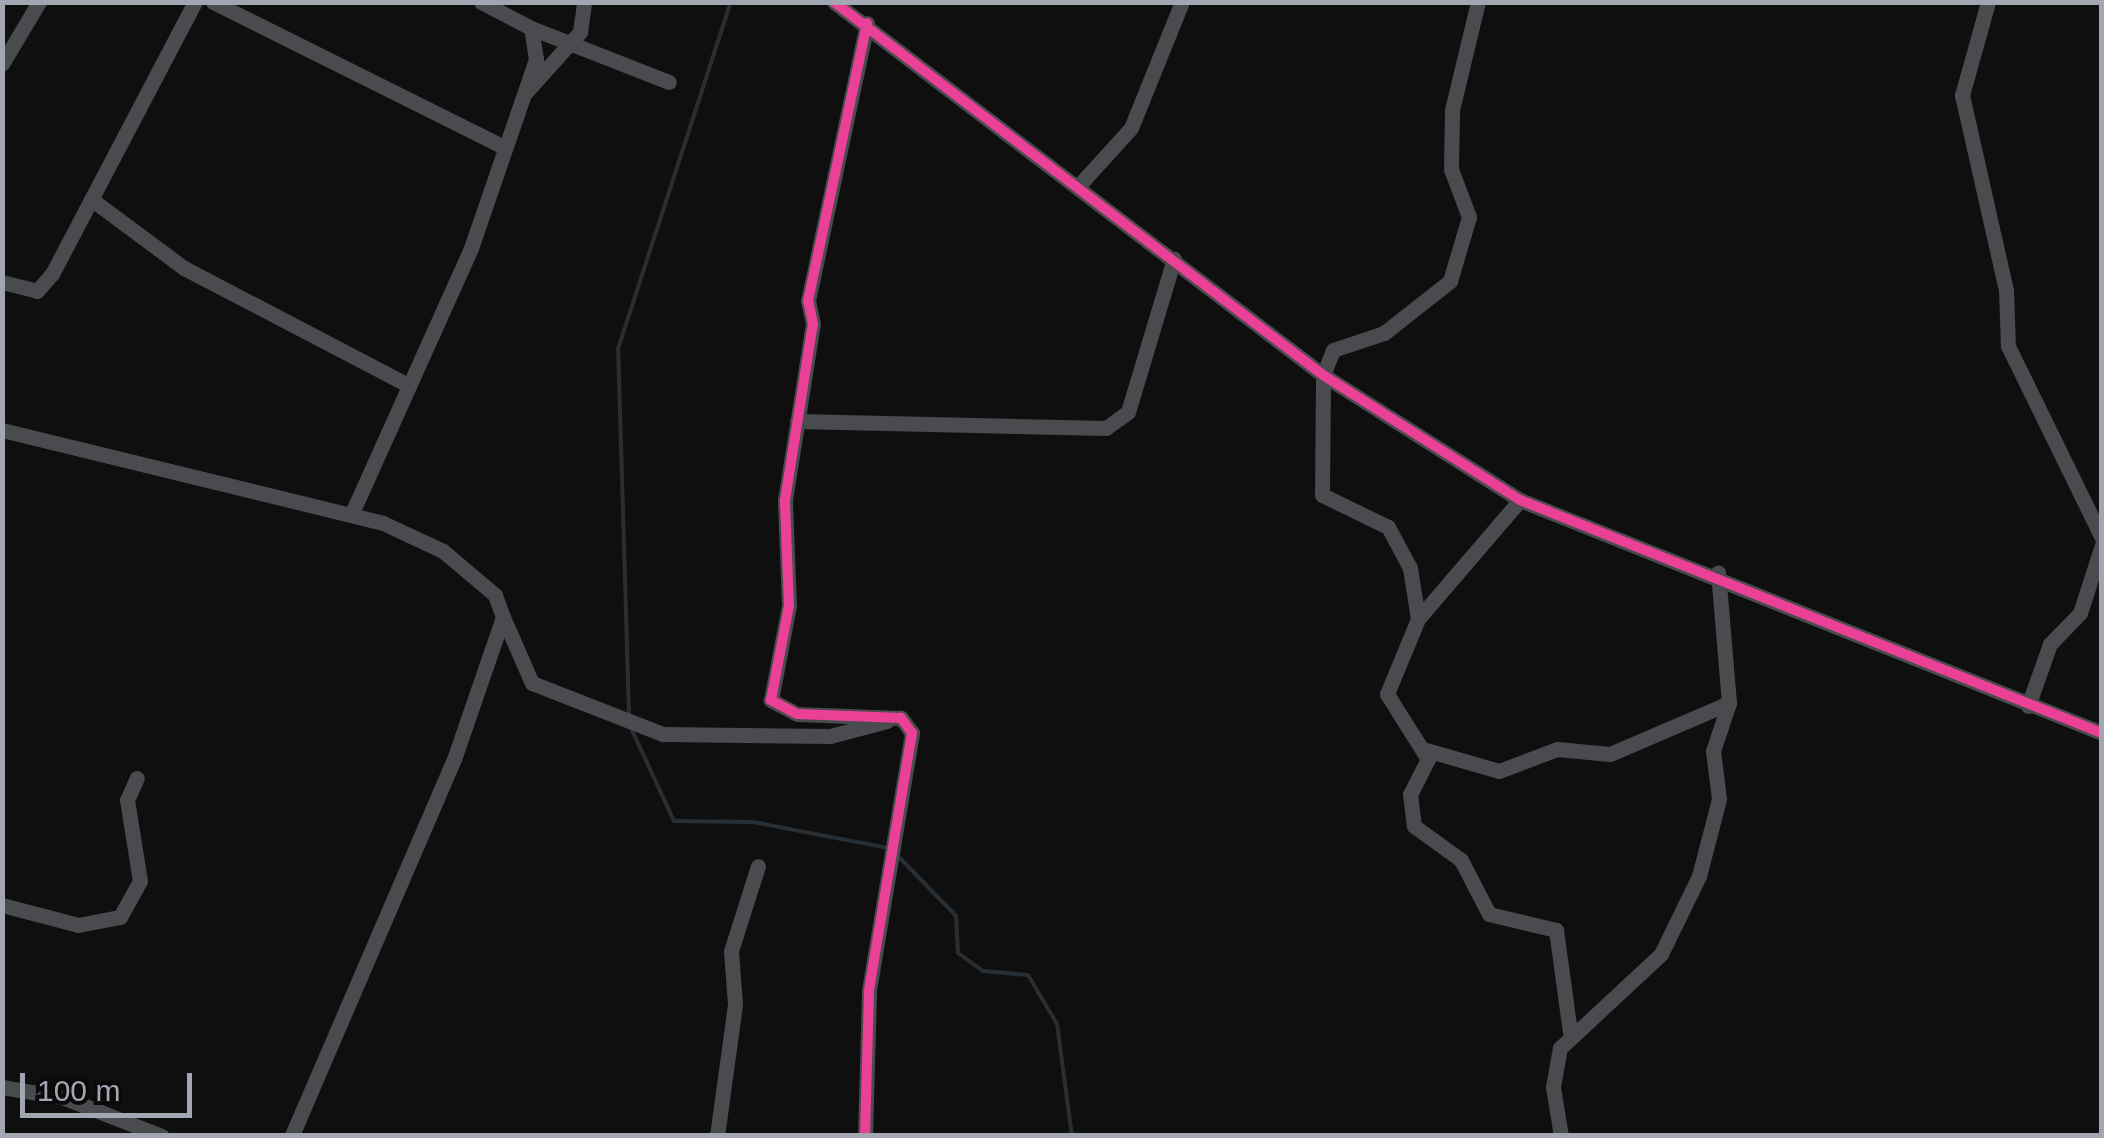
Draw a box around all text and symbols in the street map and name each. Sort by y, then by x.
scale bar [25,1053,198,1115]
text: 100 m [37,1074,120,1107]

